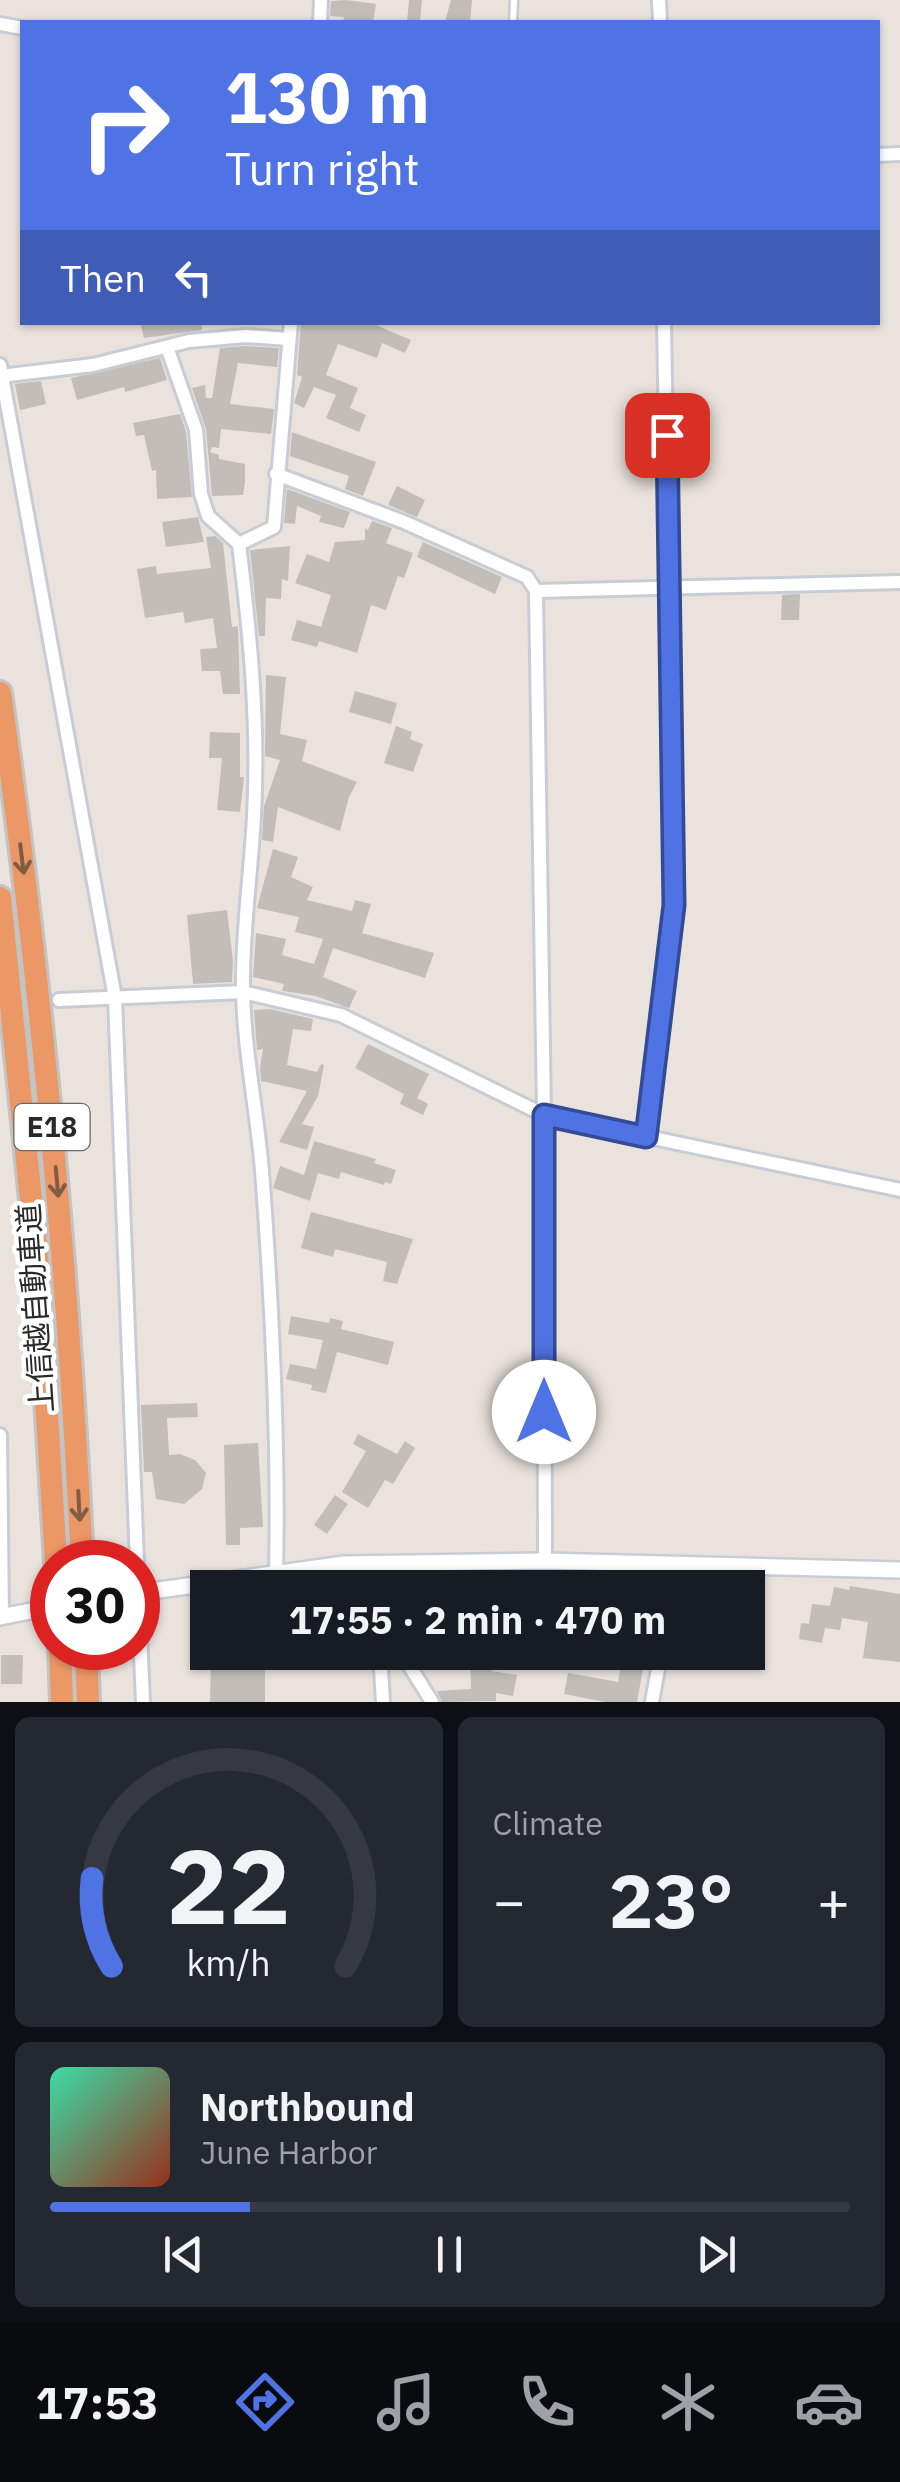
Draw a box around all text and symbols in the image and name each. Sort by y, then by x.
text: 130 m [225,51,430,142]
icon: right [60,60,190,190]
text: Turn right [225,139,420,197]
icon: left [166,250,221,305]
text: Then [60,253,146,302]
pin [625,393,710,478]
icon: arrive [640,408,695,463]
one-way arrow [13,842,32,874]
road number: E18 [15,1104,90,1150]
one-way arrow [48,1165,67,1197]
street label: 上信越自動車道 [8,1202,61,1414]
position arrow [492,1360,596,1464]
one-way arrow [70,1490,89,1522]
speed limit sign: 30 [30,1540,160,1670]
text: 17:55 · 2 min · 470 m [289,1595,666,1644]
text: Climate [493,1802,603,1844]
text: 22 [166,1817,291,1953]
text: 23° [609,1851,734,1949]
text: − [493,1865,526,1936]
text: + [817,1865,850,1936]
text: km/h [187,1939,271,1986]
text: Northbound [200,2082,415,2131]
text: June Harbor [200,2131,377,2173]
icon: previous [156,2227,211,2282]
icon: pause [422,2227,477,2282]
icon: next [689,2227,744,2282]
icon: directions [230,2367,300,2437]
icon: music [371,2367,441,2437]
icon: phone [512,2367,582,2437]
icon: climate [653,2367,723,2437]
icon: car [794,2367,864,2437]
text: 17:53 [36,2373,158,2431]

